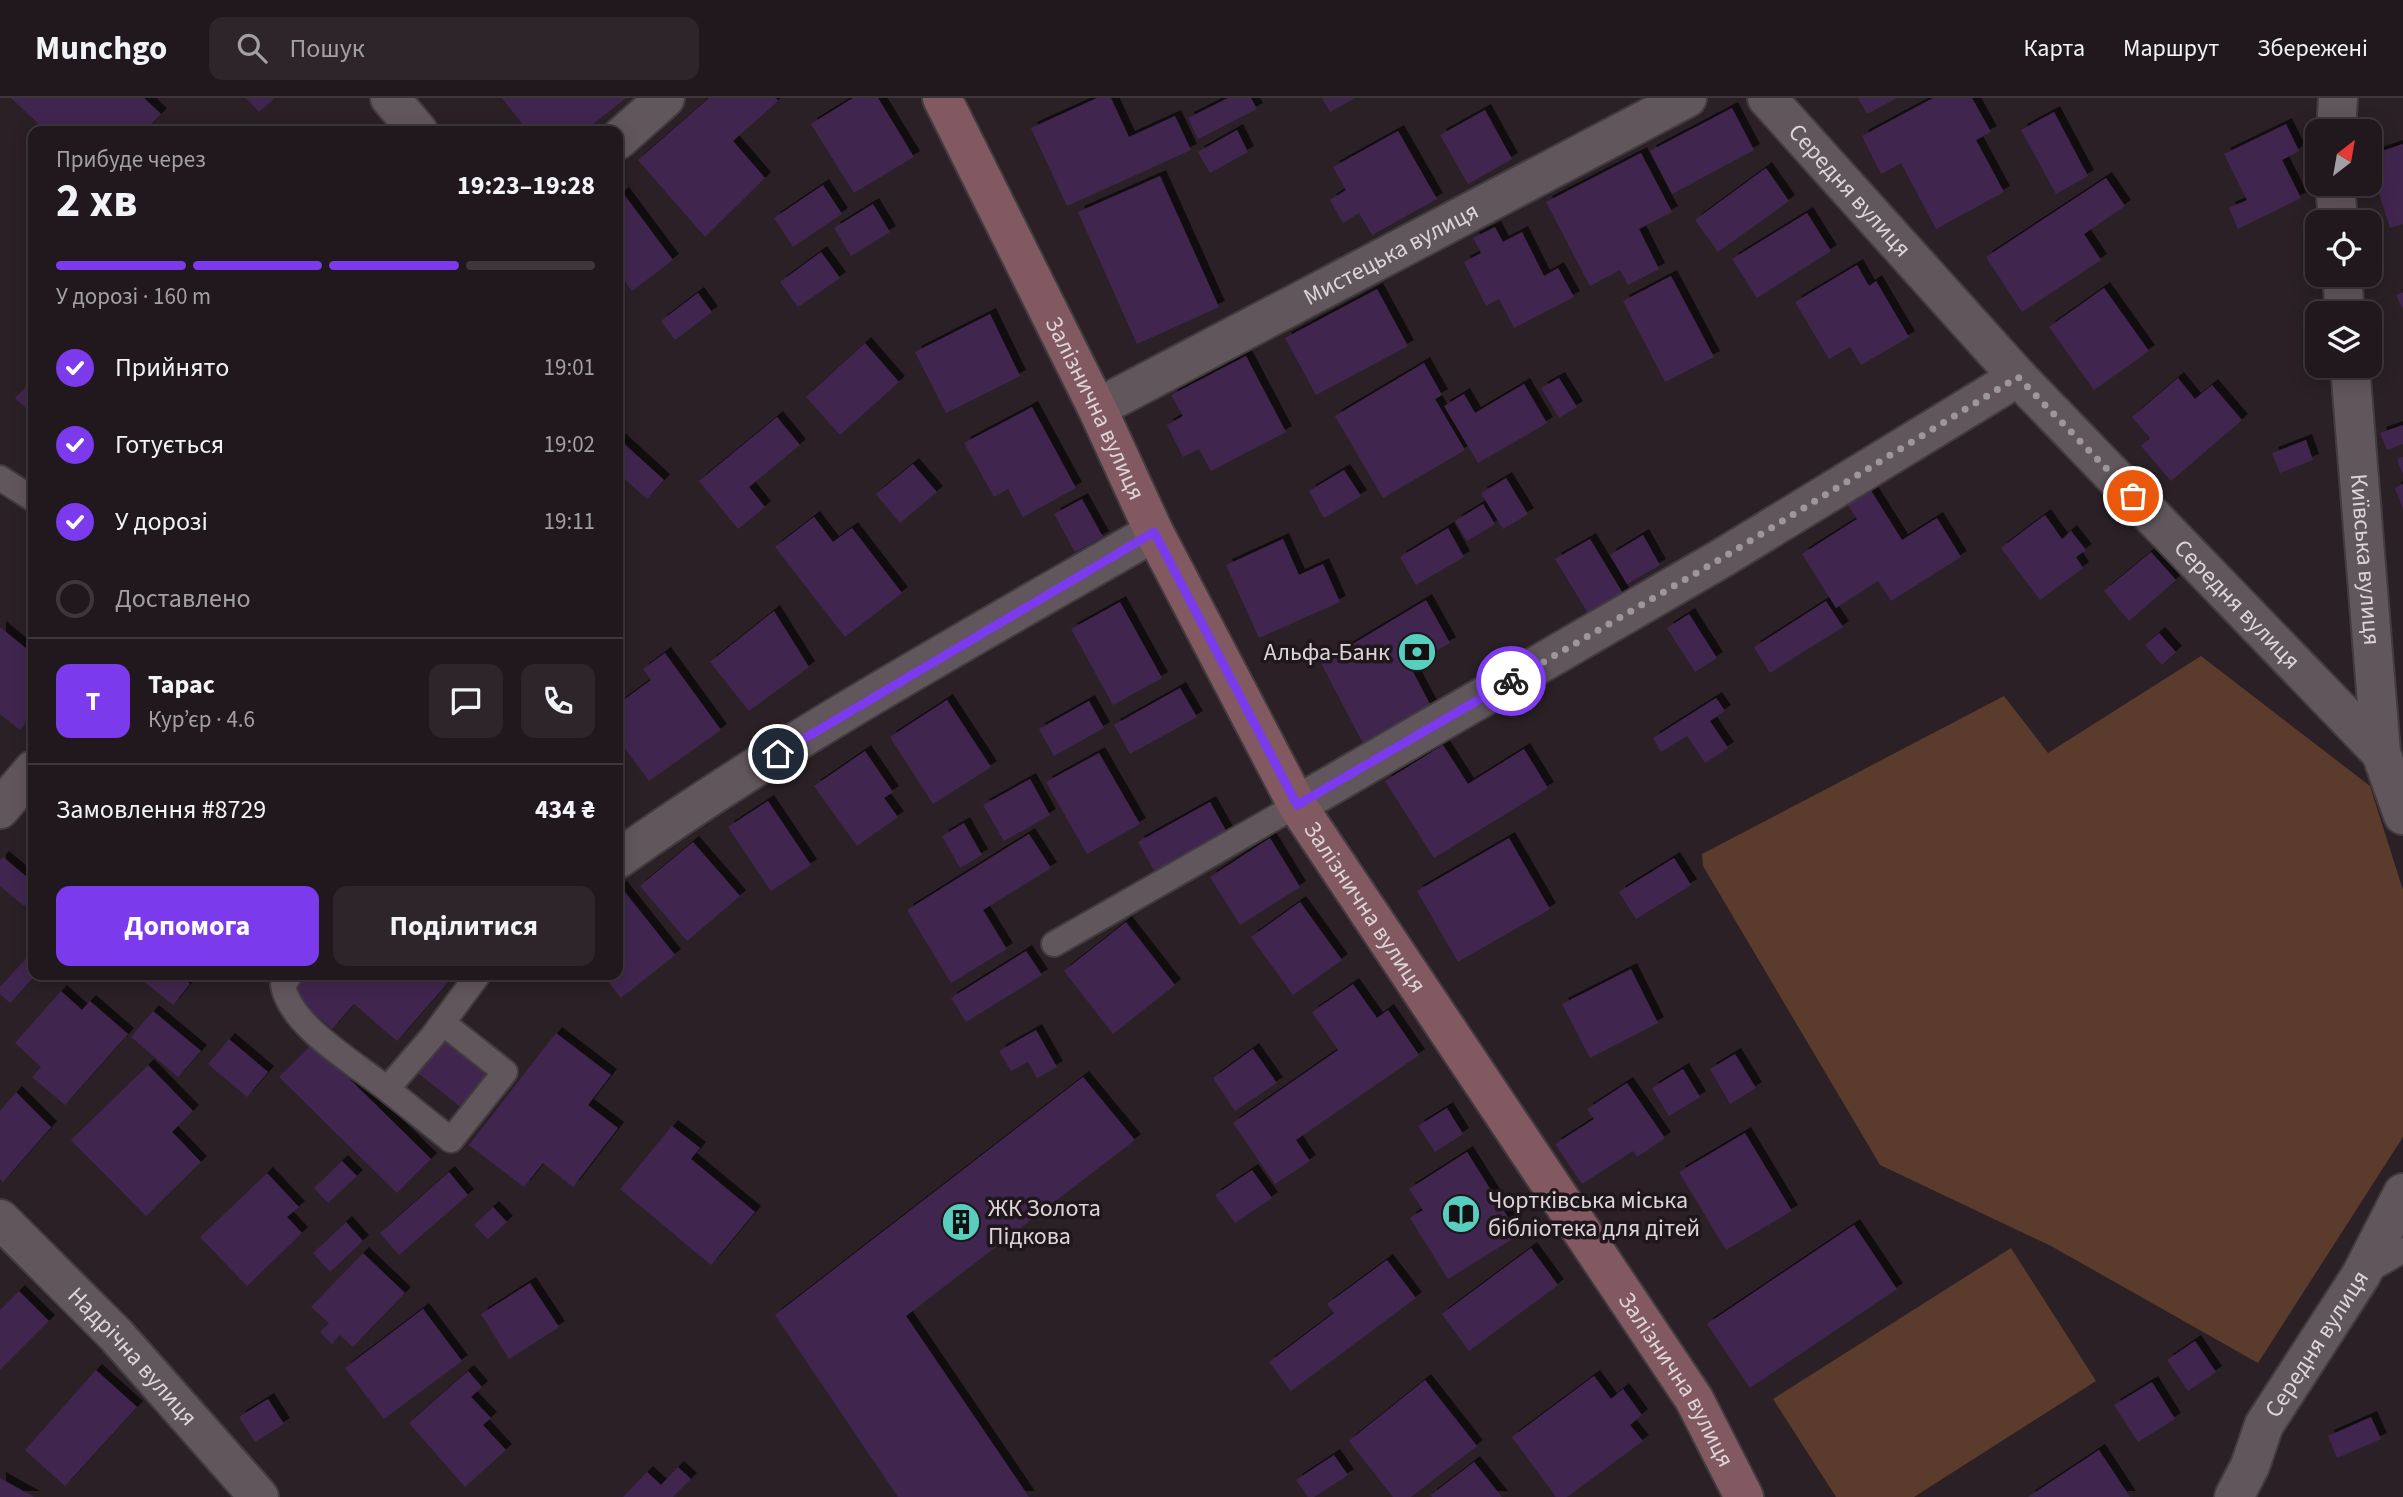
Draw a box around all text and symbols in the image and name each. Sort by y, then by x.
search box [209,17,699,80]
text: Munchgo [35,25,167,72]
icon: search [233,29,271,67]
text: Пошук [289,30,365,67]
text: Карта [2023,31,2085,66]
text: Маршрут [2123,31,2219,66]
text: Збережені [2257,31,2368,66]
street label: Середня вулиця [1780,116,1919,265]
north arrow [2305,119,2382,196]
map controls [2305,119,2382,378]
text: Прибуде через [56,143,206,176]
text: 19:23–19:28 [457,167,595,204]
text: 2 хв [56,169,137,234]
street label: Мистецька вулиця [1297,194,1485,314]
button: locate [2305,210,2382,287]
text: У дорозі · 160 m [56,280,211,313]
button: layers [2305,301,2382,378]
street label: Залізнична вулиця [1036,310,1154,506]
icon: check [56,349,94,387]
text: Прийнято [115,349,229,386]
text: 19:01 [544,351,595,384]
icon: check [56,426,94,464]
text: Готується [115,426,224,463]
text: 19:02 [544,428,595,461]
pin [2103,466,2163,526]
street label: Київська вулиця [2341,472,2389,647]
icon: bag [2114,477,2152,515]
icon: check [56,503,94,541]
text: У дорозі [115,503,208,540]
text: 19:11 [544,505,595,538]
street label: Середня вулиця [2165,531,2308,678]
text: Доставлено [115,580,251,617]
bank icon: Альфа-Банк [1396,631,1438,673]
place label: Альфа-Банк [1264,635,1390,670]
courier [1476,646,1546,716]
icon: bike [1492,662,1530,700]
button: chat [429,664,503,738]
button: phone [521,664,595,738]
text: Тарас [148,666,215,703]
text: Т [86,683,100,720]
text: Кур’єр · 4.6 [148,703,255,736]
pin [748,724,808,784]
icon: home [759,735,797,773]
text: Замовлення #8729 [56,791,266,828]
text: 434 ₴ [535,791,595,828]
street label: Залізнична вулиця [1295,814,1435,1000]
button: Допомога [56,886,319,966]
button: Поділитися [333,886,595,966]
place label: Чортківська міська бібліотека для дітей [1488,1183,1700,1246]
place label: ЖК Золота Підкова [988,1191,1101,1254]
library icon: Чортківська міська бібліотека для дітей [1440,1193,1482,1235]
building icon: ЖК Золота Підкова [940,1201,982,1243]
street label: Середня вулиця [2256,1263,2378,1425]
street label: Надрічна вулиця [59,1279,205,1434]
street label: Залізнична вулиця [1609,1285,1743,1473]

